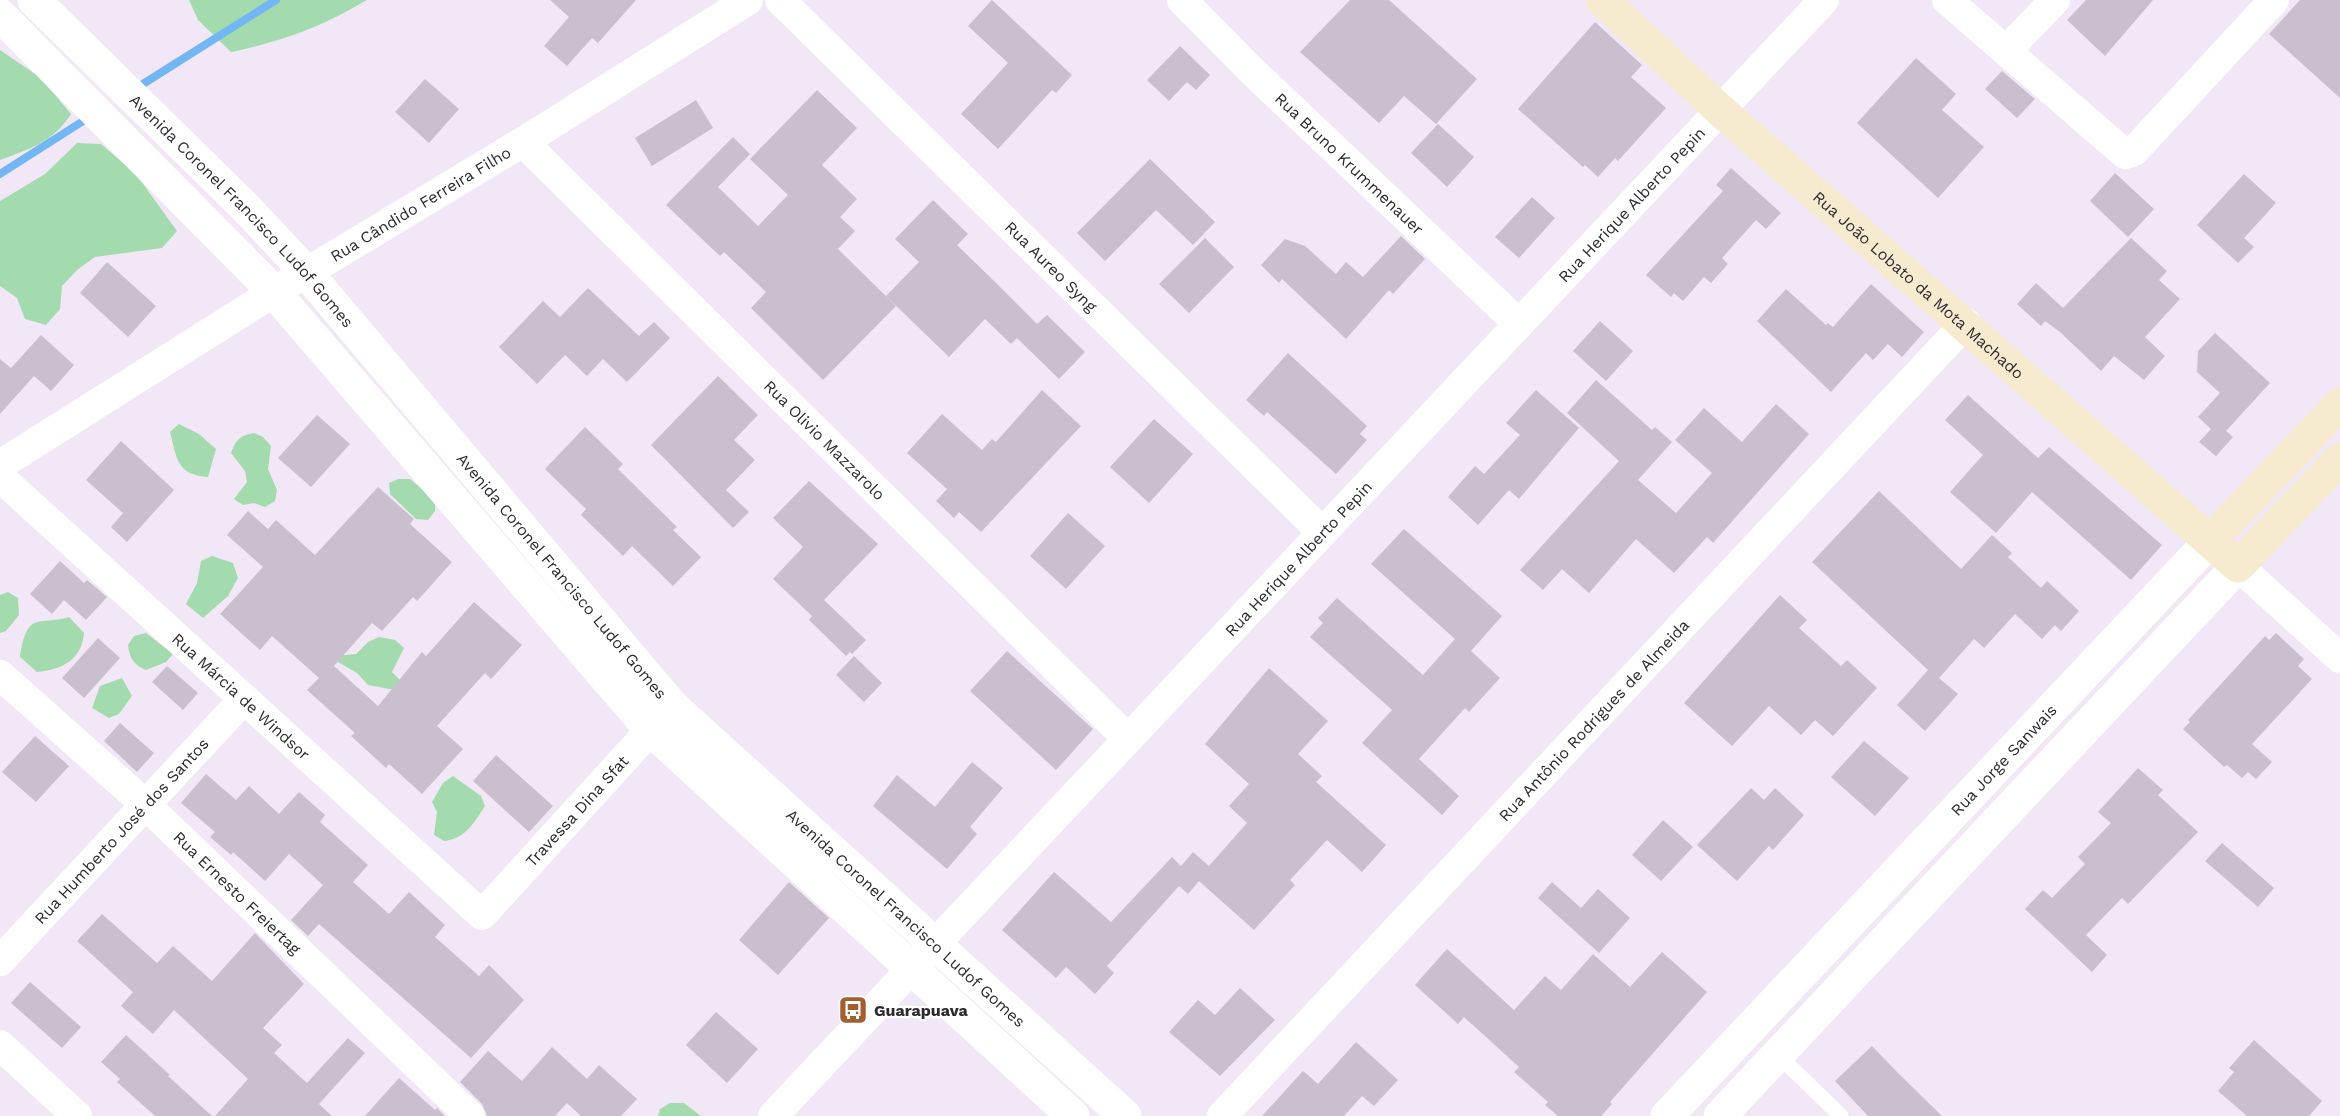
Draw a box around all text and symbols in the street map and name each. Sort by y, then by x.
street label: Rua Bruno Krummenauer [1271,89,1428,239]
street label: Avenida Coronel Francisco Ludof Gomes [126,90,357,331]
street label: Rua Herique Alberto Pepin [1554,123,1709,286]
street label: Rua Cândido Ferreira Filho [327,143,514,266]
street label: Rua João Lobato da Mota Machado [1809,187,2028,383]
street label: Rua Aureo Syng [1001,217,1101,316]
street label: Rua Olivio Mazzarolo [760,376,889,504]
street label: Avenida Coronel Francisco Ludof Gomes [453,449,671,703]
street label: Rua Herique Alberto Pepin [1221,477,1376,640]
street label: Rua Antônio Rodrigues de Almeida [1495,616,1693,825]
street label: Rua Márcia de Windsor [168,629,314,764]
street label: Rua Jorge Sanwais [1947,701,2061,820]
street label: Rua Humberto José dos Santos [31,734,213,928]
street label: Travessa Dina Sfat [522,752,633,871]
street label: Avenida Coronel Francisco Ludof Gomes [782,805,1029,1031]
street label: Rua Ernesto Freiertag [169,828,305,959]
bus stop icon: Guarapuava [837,994,869,1026]
place label: Guarapuava [874,1001,968,1020]

